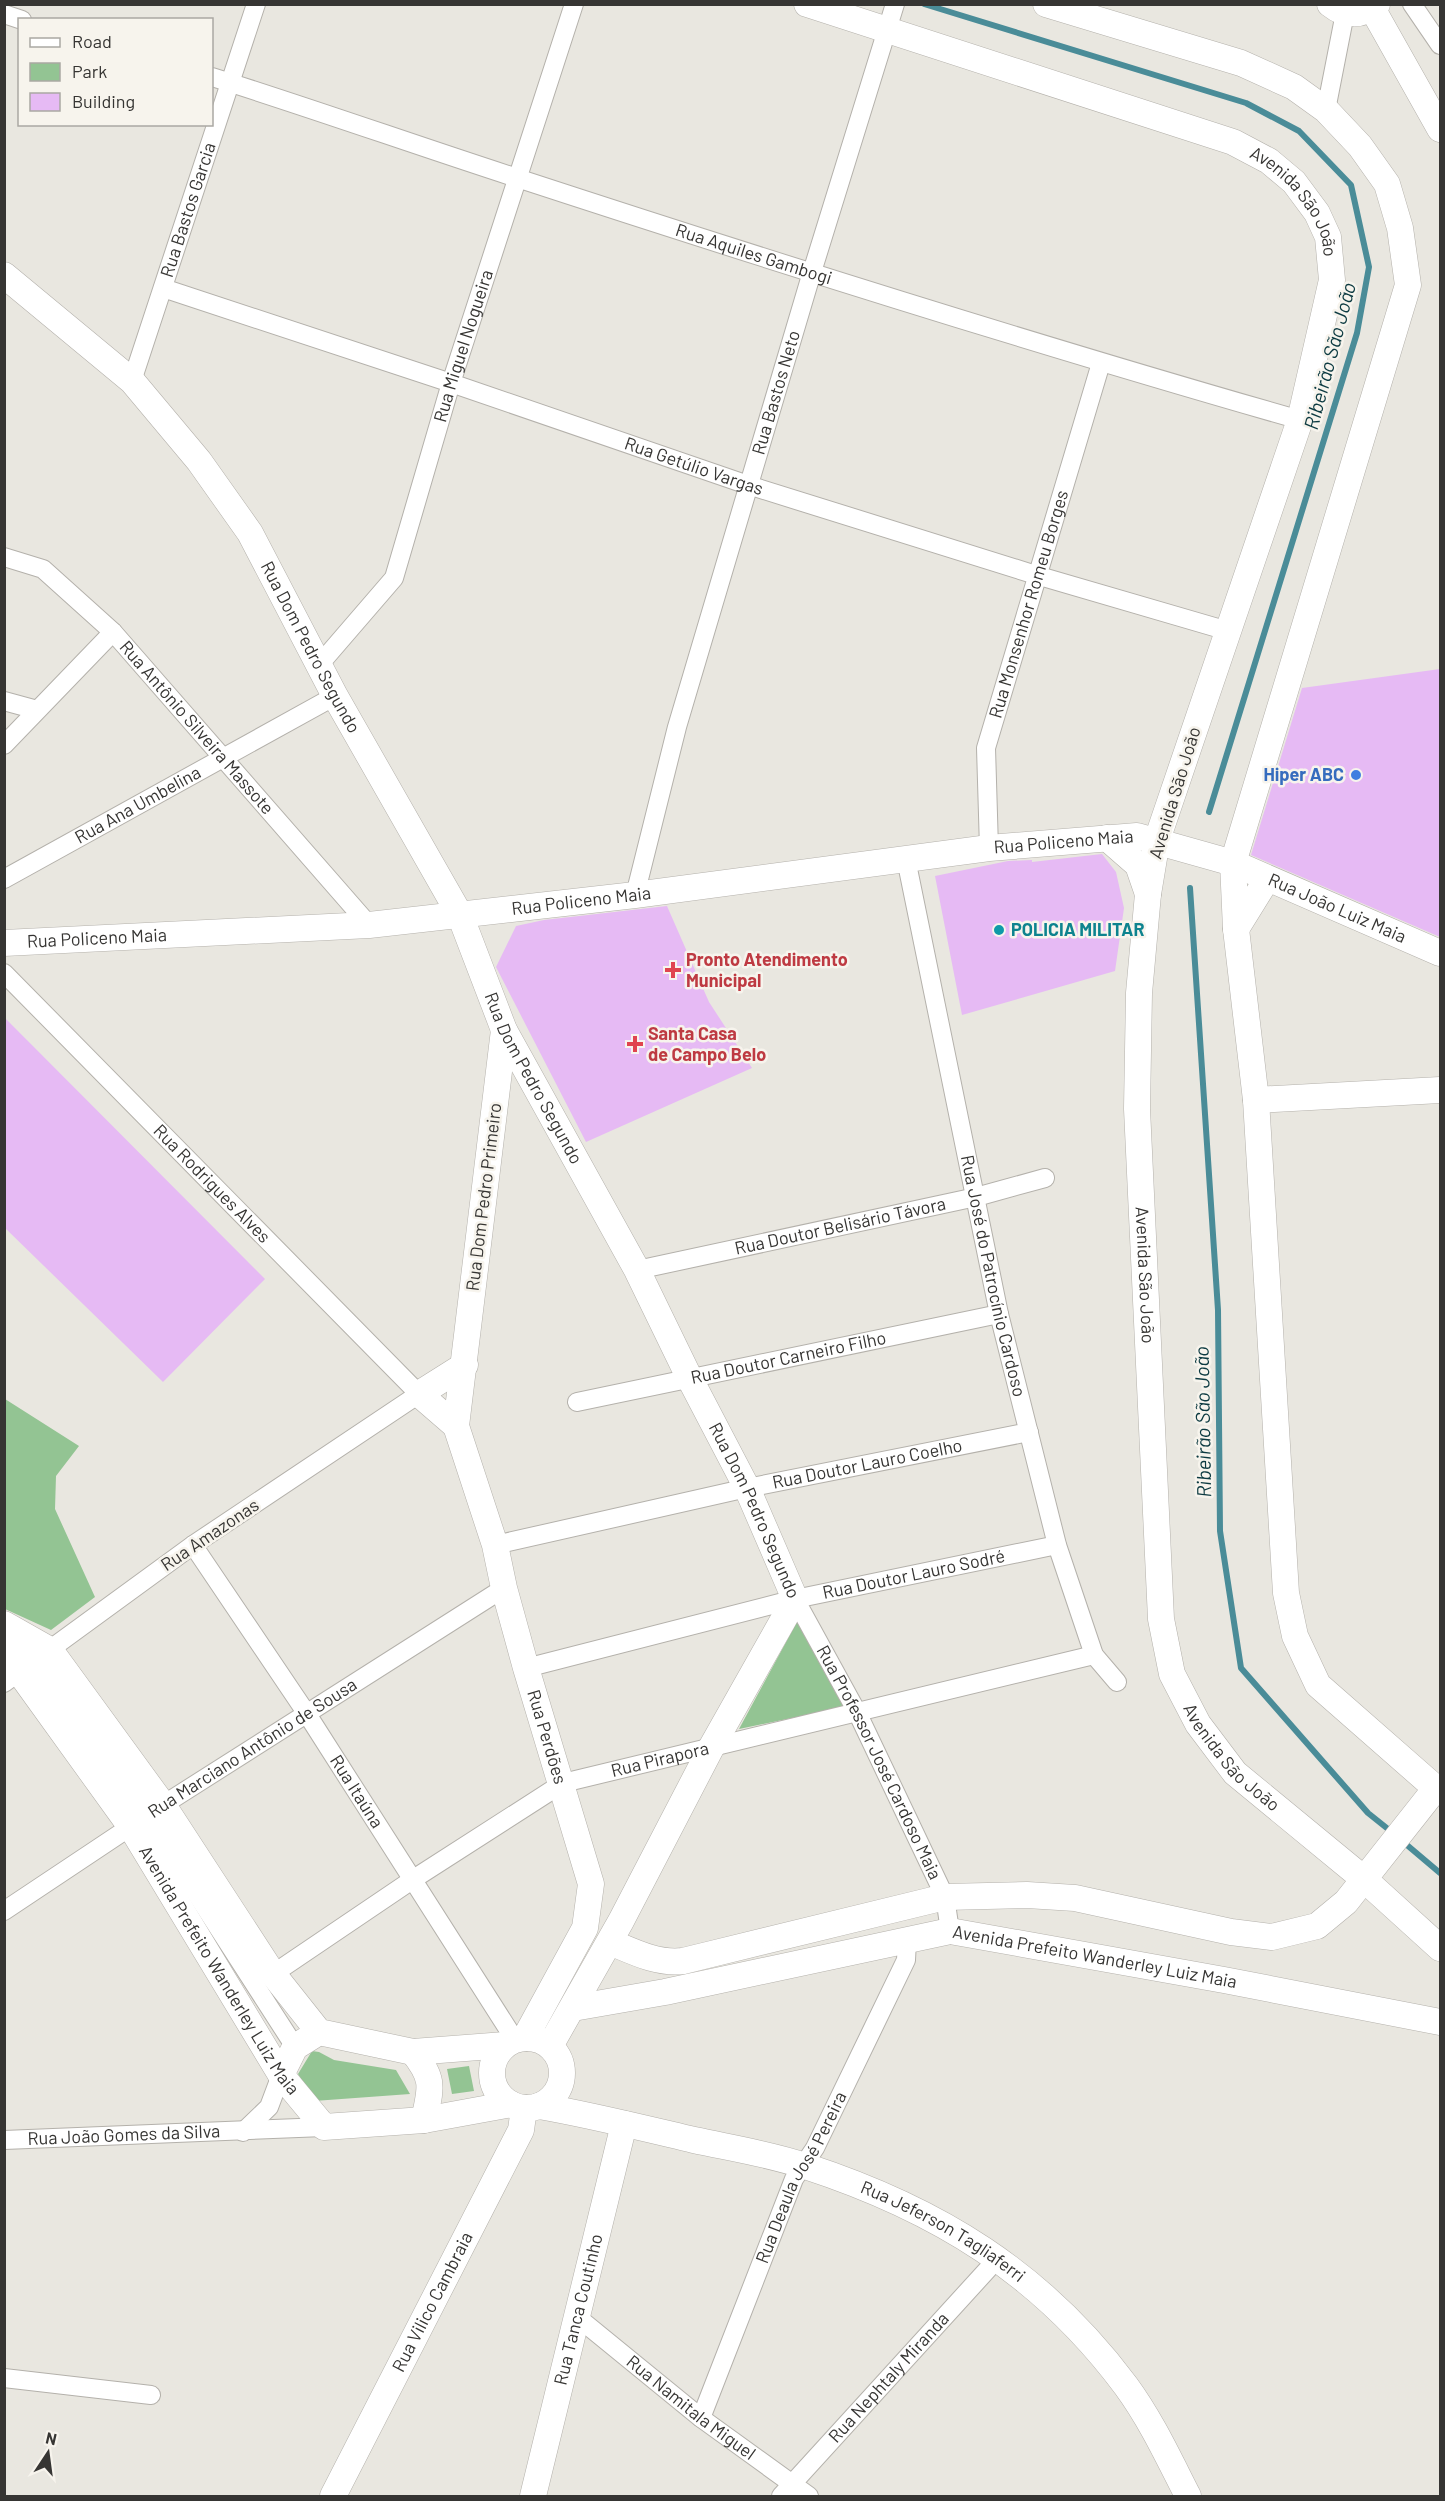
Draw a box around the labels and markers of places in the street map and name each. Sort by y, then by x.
place label: Hiper ABC [1263,763,1344,785]
marker: Hiper ABC [1349,768,1363,782]
place label: POLICIA MILITAR [1011,918,1144,940]
marker: POLICIA MILITAR [992,923,1006,937]
place label: Pronto Atendimento Municipal [686,948,848,991]
marker: Pronto Atendimento Municipal [664,961,682,979]
place label: Santa Casa de Campo Belo [648,1022,766,1065]
marker: Santa Casa de Campo Belo [626,1035,644,1053]

